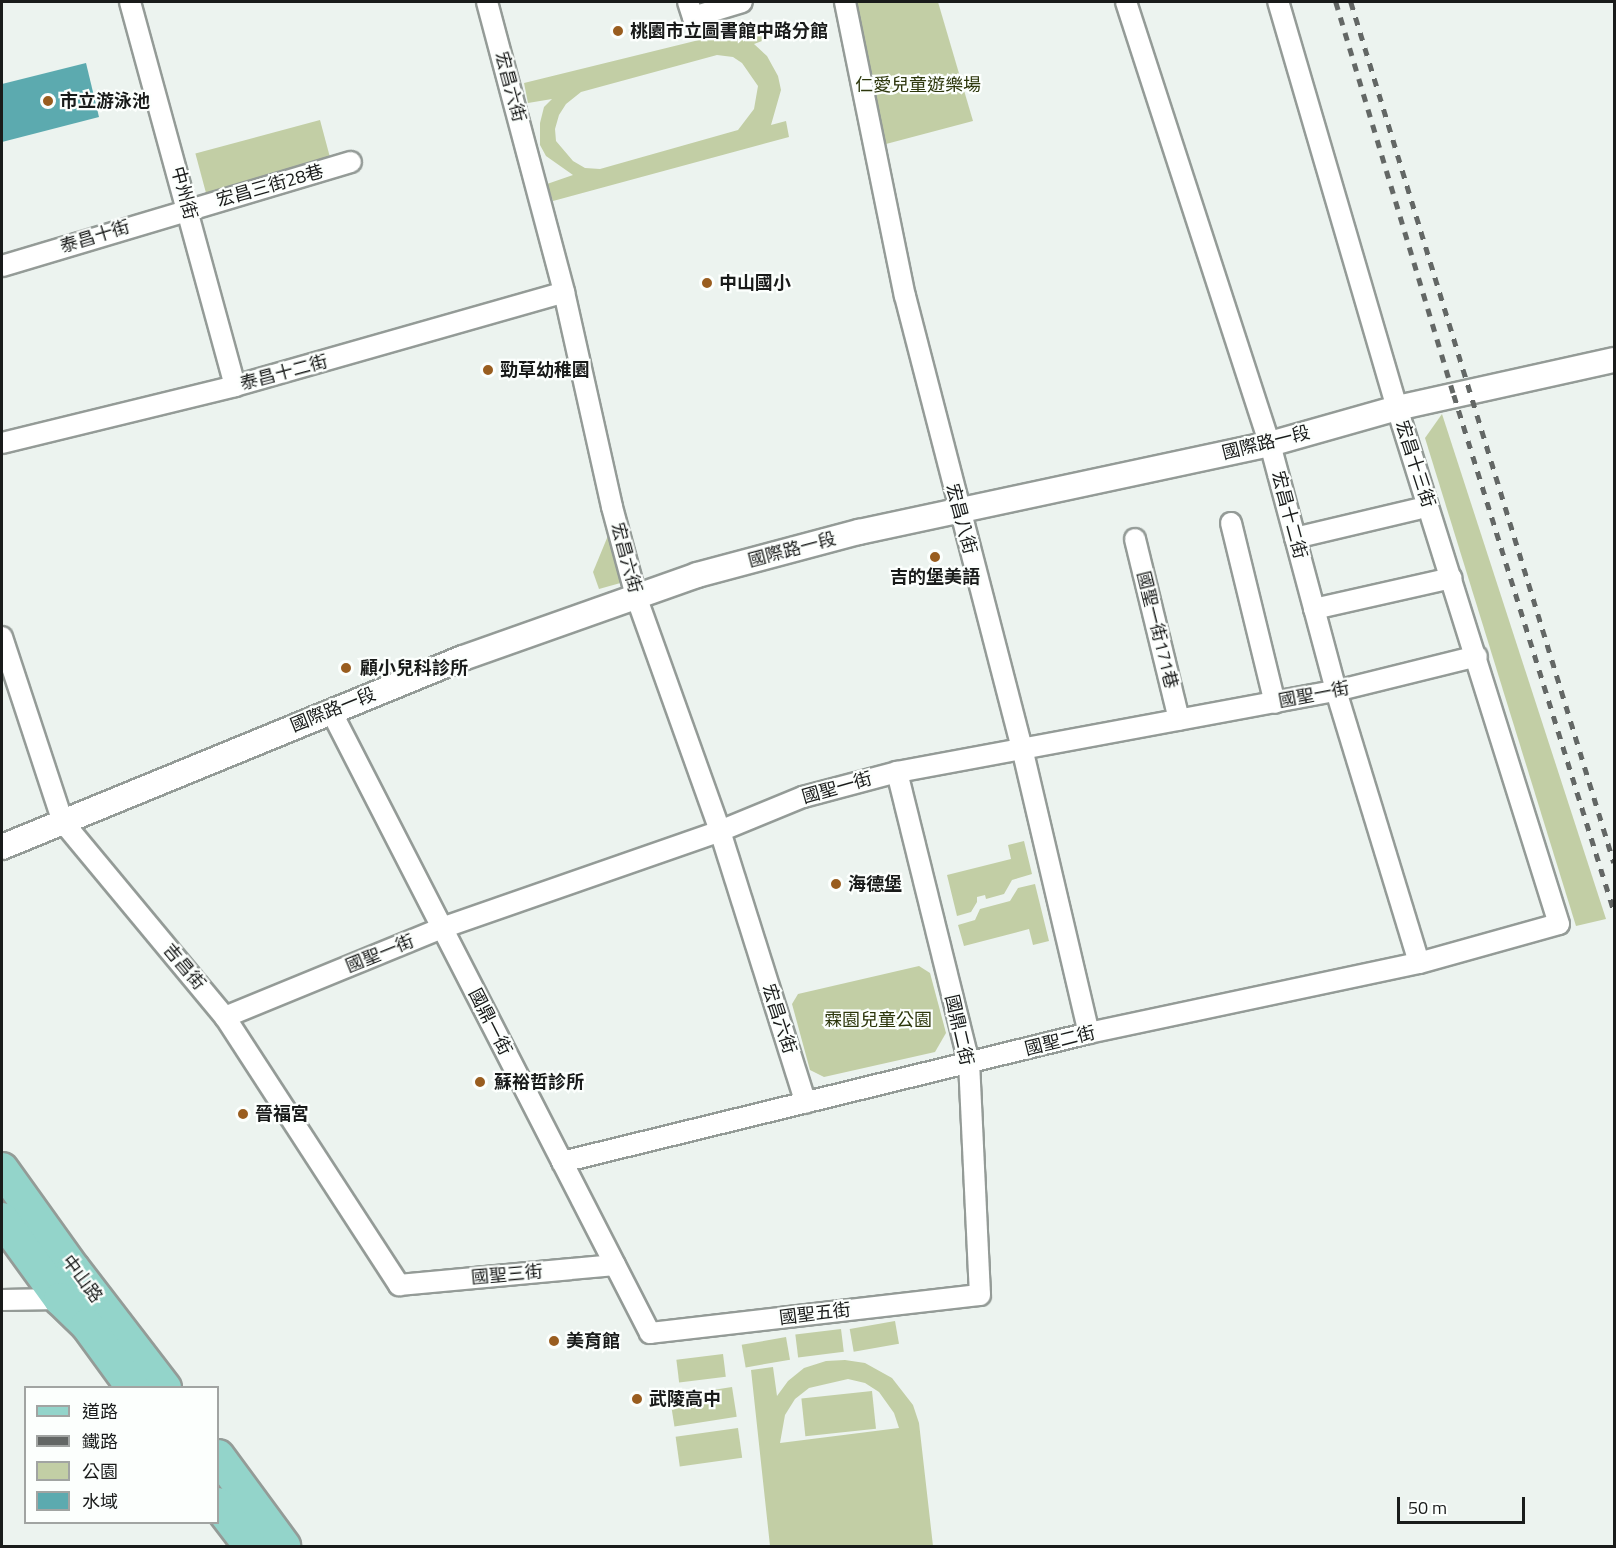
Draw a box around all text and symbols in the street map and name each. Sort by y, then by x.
place label: 桃園市立圖書館中路分館 [630,20,828,42]
marker: 桃園市立圖書館中路分館 [611,24,625,38]
street label: 宏昌六街 [490,49,530,125]
park label: 仁愛兒童遊樂場 [855,74,981,96]
place label: 市立游泳池 [60,90,150,112]
marker: 市立游泳池 [41,94,55,108]
street label: 宏昌三街28巷 [214,160,326,212]
street label: 中州街 [167,164,201,222]
street label: 泰昌十街 [57,216,133,258]
place label: 中山國小 [719,272,791,294]
marker: 中山國小 [700,276,714,290]
street label: 泰昌十二街 [238,351,330,395]
place label: 勁草幼稚園 [500,359,590,381]
marker: 勁草幼稚園 [481,363,495,377]
street label: 宏昌十三街 [1391,418,1439,510]
street label: 國際路一段 [1220,422,1312,464]
street label: 宏昌十二街 [1267,469,1311,561]
street label: 宏昌八街 [941,481,981,557]
street label: 宏昌六街 [606,520,646,596]
street label: 國際路一段 [746,528,838,572]
marker: 吉的堡美語 [928,550,942,564]
place label: 吉的堡美語 [890,566,980,588]
street label: 國聖一街171巷 [1132,569,1182,691]
place label: 顧小兒科診所 [360,657,468,679]
marker: 顧小兒科診所 [337,659,355,677]
street label: 國聖一街 [1277,678,1351,712]
street label: 國際路一段 [287,683,379,737]
street label: 國聖一街 [799,768,875,808]
place label: 海德堡 [848,873,902,895]
marker: 海德堡 [829,877,843,891]
street label: 國聖一街 [343,931,417,977]
street label: 吉昌街 [158,939,210,995]
street label: 宏昌六街 [758,981,800,1057]
street label: 國鼎一街 [464,985,516,1059]
street label: 國鼎二街 [940,992,978,1068]
park label: 霖園兒童公園 [824,1009,932,1031]
street label: 國聖二街 [1022,1022,1098,1060]
place label: 蘇裕哲診所 [494,1071,584,1093]
marker: 蘇裕哲診所 [471,1073,489,1091]
place label: 晉福宮 [255,1103,309,1125]
marker: 晉福宮 [236,1107,250,1121]
street label: 中山路 [57,1251,107,1307]
street label: 國聖三街 [470,1261,544,1289]
street label: 國聖五街 [778,1299,852,1329]
place label: 美育館 [566,1330,620,1352]
marker: 美育館 [547,1334,561,1348]
legend [24,1386,219,1524]
place label: 武陵高中 [649,1388,721,1410]
marker: 武陵高中 [630,1392,644,1406]
text: 道路 [82,1398,118,1425]
text: 鐵路 [82,1428,118,1455]
text: 公園 [82,1458,118,1485]
scale bar [1400,1485,1528,1523]
text: 水域 [82,1488,118,1515]
text: 50 m [1408,1494,1447,1521]

